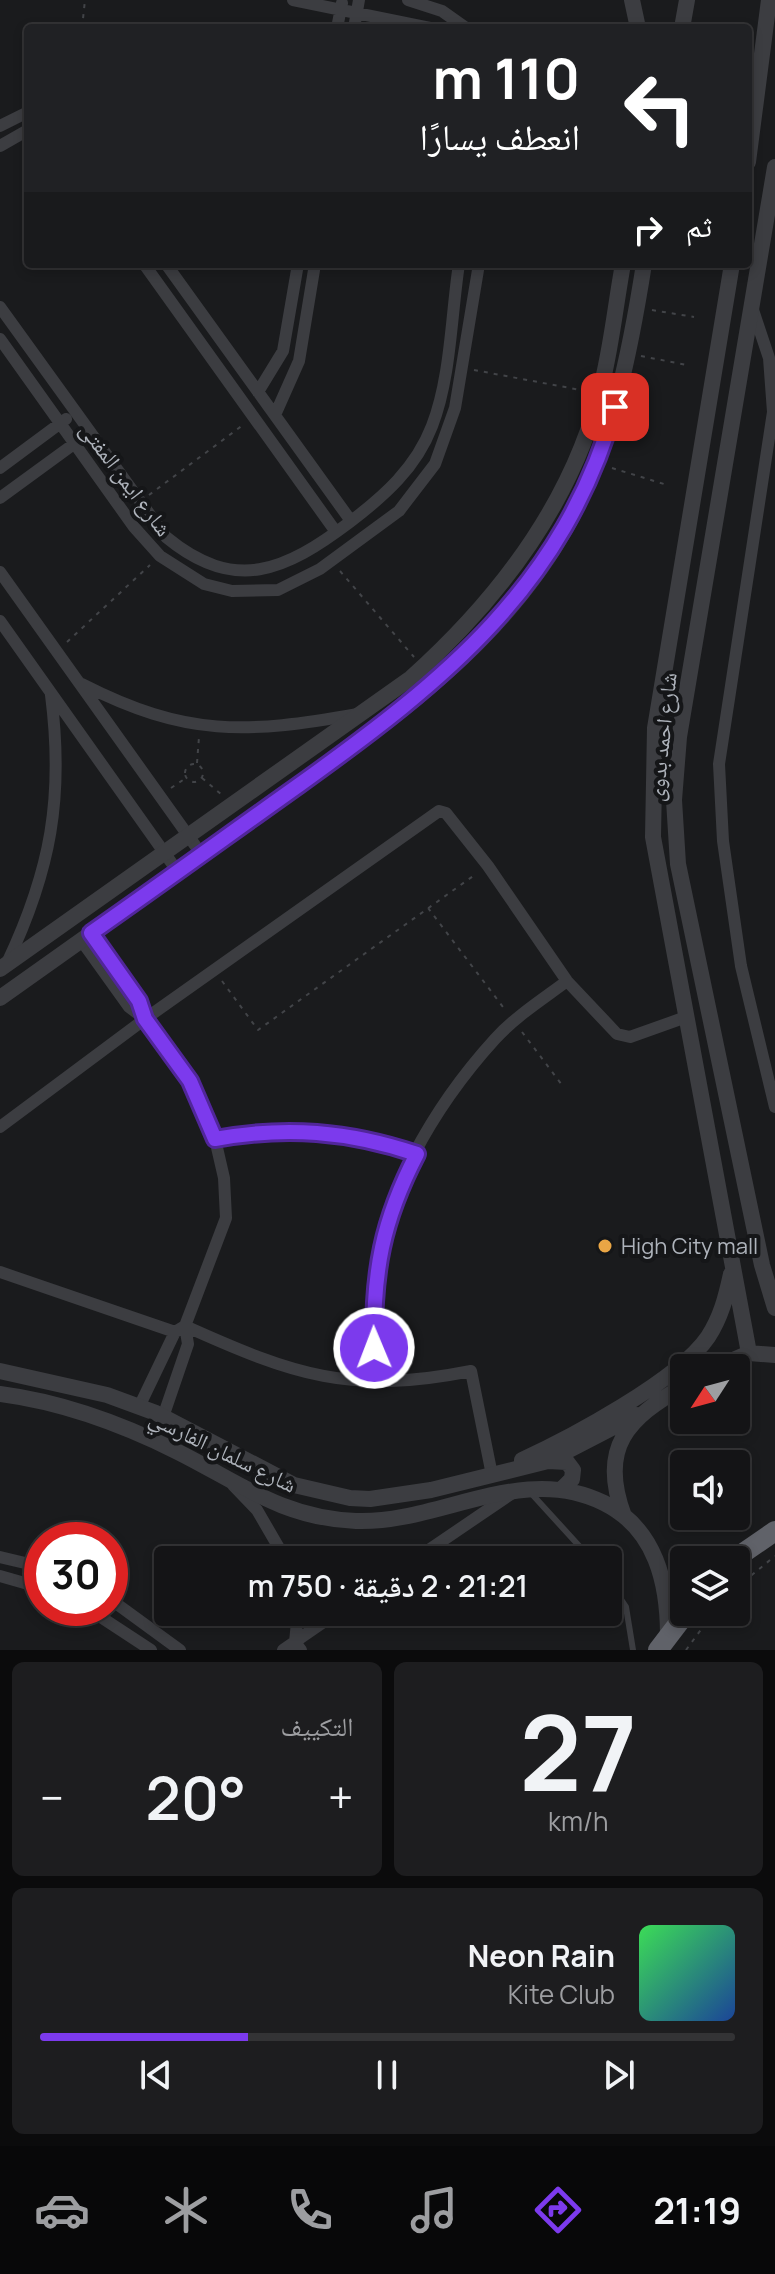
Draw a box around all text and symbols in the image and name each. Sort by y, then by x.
text: 110 m [433,39,580,116]
icon: left [608,56,712,160]
text: انعطف يسارًا [420,112,580,161]
text: ثم [686,205,712,246]
icon: right [626,208,670,252]
pin [581,373,649,441]
icon: arrive [593,385,637,429]
street label: شارع ايمن المفتى [73,416,179,542]
street label: شارع احمد بدوى [640,671,684,803]
place label: High City mall [621,1231,758,1261]
marker: High City mall [596,1237,614,1255]
position arrow [332,1306,416,1390]
north arrow [670,1354,750,1434]
map controls [670,1354,750,1626]
street label: شارع سلمان الفارسي [143,1402,302,1502]
button: sound [670,1450,750,1530]
speed limit sign: 30 [24,1522,128,1626]
button: layers [670,1546,750,1626]
text: 21:21 · 2 دقيقة · 750 m [248,1565,528,1606]
text: 27 [520,1680,637,1822]
text: التكييف [281,1708,354,1744]
text: 20° [146,1756,246,1838]
text: − [40,1767,64,1827]
text: + [328,1767,353,1827]
text: km/h [548,1803,608,1839]
text: Neon Rain [468,1935,615,1976]
text: Kite Club [508,1976,615,2012]
icon: previous [134,2053,178,2097]
icon: pause [365,2053,409,2097]
icon: next [597,2053,641,2097]
icon: car [34,2182,90,2238]
icon: climate [158,2182,214,2238]
icon: phone [282,2182,338,2238]
icon: music [406,2182,462,2238]
icon: directions [530,2182,586,2238]
text: 21:19 [653,2186,741,2235]

